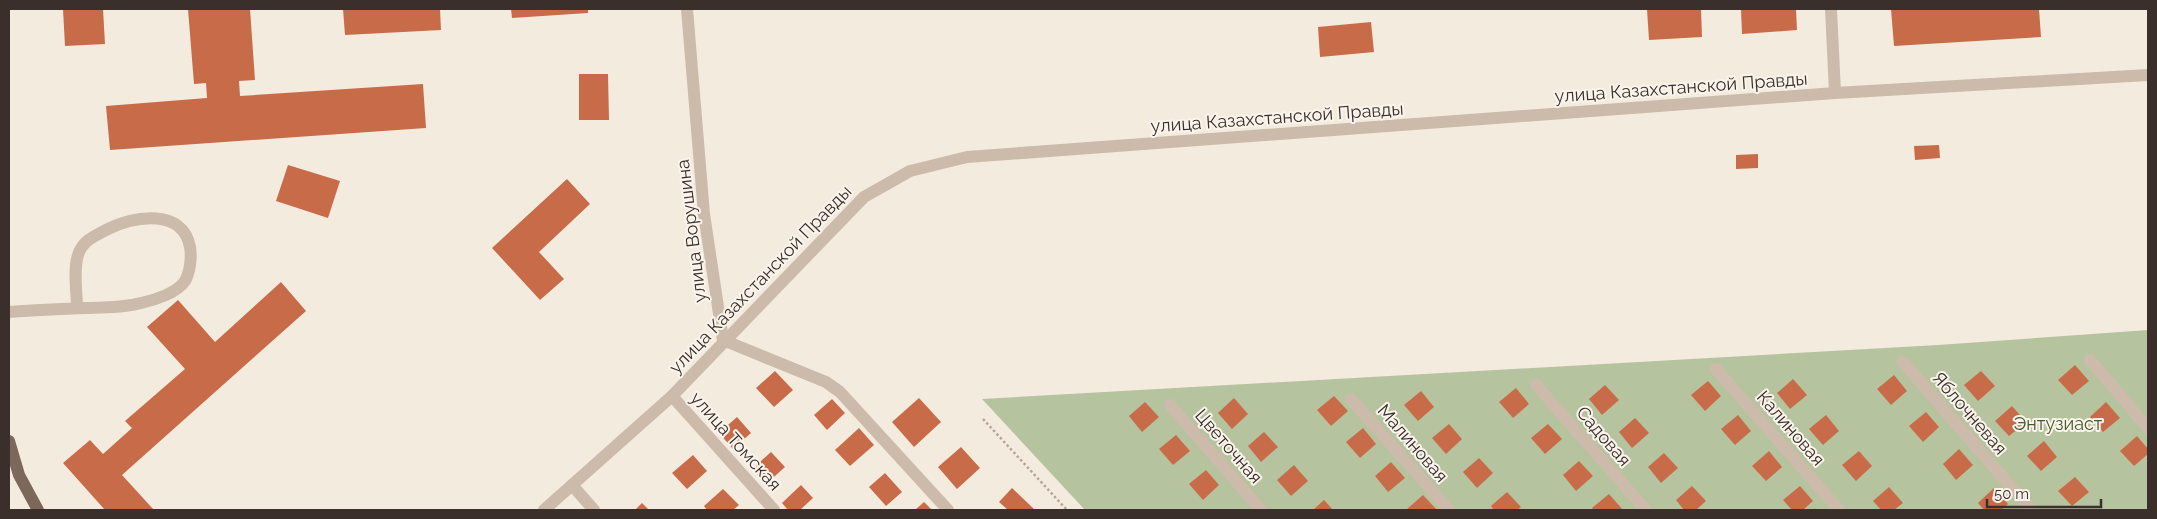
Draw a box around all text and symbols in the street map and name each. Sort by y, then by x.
street label: улица Казахстанской Правды [1554,68,1808,106]
street label: улица Казахстанской Правды [1150,98,1404,136]
street label: улица Ворушина [672,158,710,304]
street label: улица Казахстанской Правды [664,181,856,377]
street label: Яблочневая [1928,367,2012,459]
street label: Калиновая [1753,386,1829,470]
street label: улица Томская [686,387,786,495]
street label: Малиновая [1373,400,1453,486]
street label: Садовая [1572,402,1636,470]
street label: Цветочная [1191,405,1267,487]
park label: Энтузиаст [2014,413,2103,434]
scale bar [1987,476,2101,508]
text: 50 m [1994,485,2029,503]

